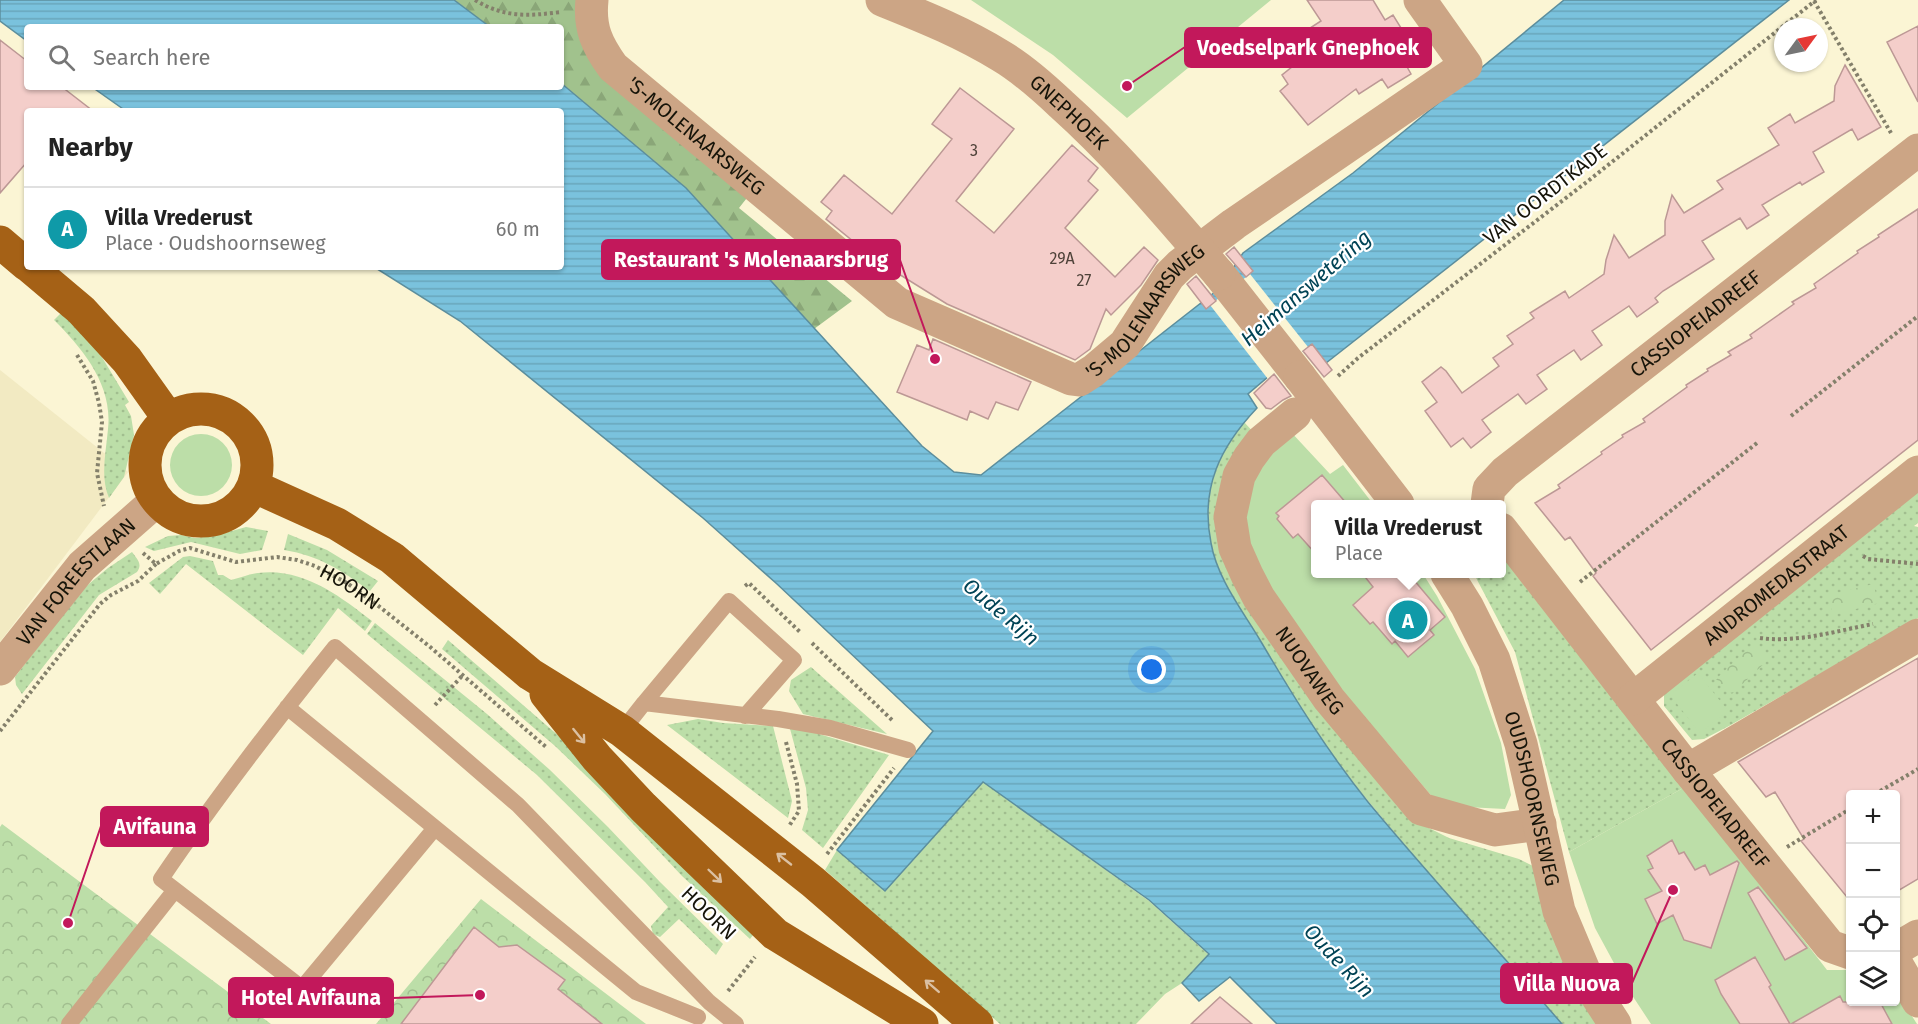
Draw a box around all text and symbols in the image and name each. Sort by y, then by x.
north arrow [1774,18,1828,72]
search box [24,24,564,90]
callout: Voedselpark Gnephoek [1185,28,1431,67]
text: Voedselpark Gnephoek [1196,35,1419,61]
icon: search [45,41,78,74]
text: Search here [93,44,211,71]
street label: GNEPHOEK [1025,70,1113,155]
street label: 'S-MOLENAARSWEG [622,72,770,200]
text: Nearby [48,132,133,163]
street label: VAN OORDTKADE [1478,138,1612,250]
house number: 3 [970,141,978,160]
text: Villa Vrederust [105,204,252,231]
text: A [62,217,73,241]
text: 60 m [496,217,540,241]
water label: Heimanswetering [1235,224,1377,352]
text: Place · Oudshoornseweg [105,231,326,255]
street label: 'S-MOLENAARSWEG [1081,239,1209,384]
callout: Restaurant 's Molenaarsbrug [602,240,900,279]
text: Restaurant 's Molenaarsbrug [614,247,889,273]
house number: 29A [1049,249,1075,268]
street label: CASSIOPEIADREEF [1625,265,1766,382]
house number: 27 [1077,271,1091,290]
popup [1311,500,1506,578]
street label: VAN FOREESTLAAN [11,513,140,650]
text: Villa Vrederust [1335,514,1482,541]
street label: ANDROMEDASTRAAT [1699,519,1854,650]
text: Place [1335,541,1383,565]
street label: HOORN [316,559,385,615]
water label: Oude Rijn [958,573,1044,651]
pin: A [1388,598,1428,642]
street label: NUOVAWEG [1270,622,1349,720]
your location [1137,655,1166,684]
street label: OUDSHOORNSEWEG [1499,708,1565,888]
one-way arrow [573,728,586,744]
street label: CASSIOPEIADREEF [1656,733,1775,873]
map controls [1846,790,1900,1006]
button: + [1846,790,1900,844]
callout: Avifauna [101,807,208,846]
text: Avifauna [112,814,197,840]
button: − [1846,844,1900,898]
one-way arrow [776,853,792,866]
one-way arrow [707,868,722,883]
street label: HOORN [677,881,741,945]
button: locate [1846,898,1900,952]
water label: Oude Rijn [1298,919,1380,1003]
button: layers [1846,952,1900,1006]
callout: Villa Nuova [1501,964,1632,1003]
text: Villa Nuova [1513,971,1620,997]
callout: Hotel Avifauna [229,978,393,1017]
one-way arrow [925,979,940,993]
text: Hotel Avifauna [241,985,381,1011]

